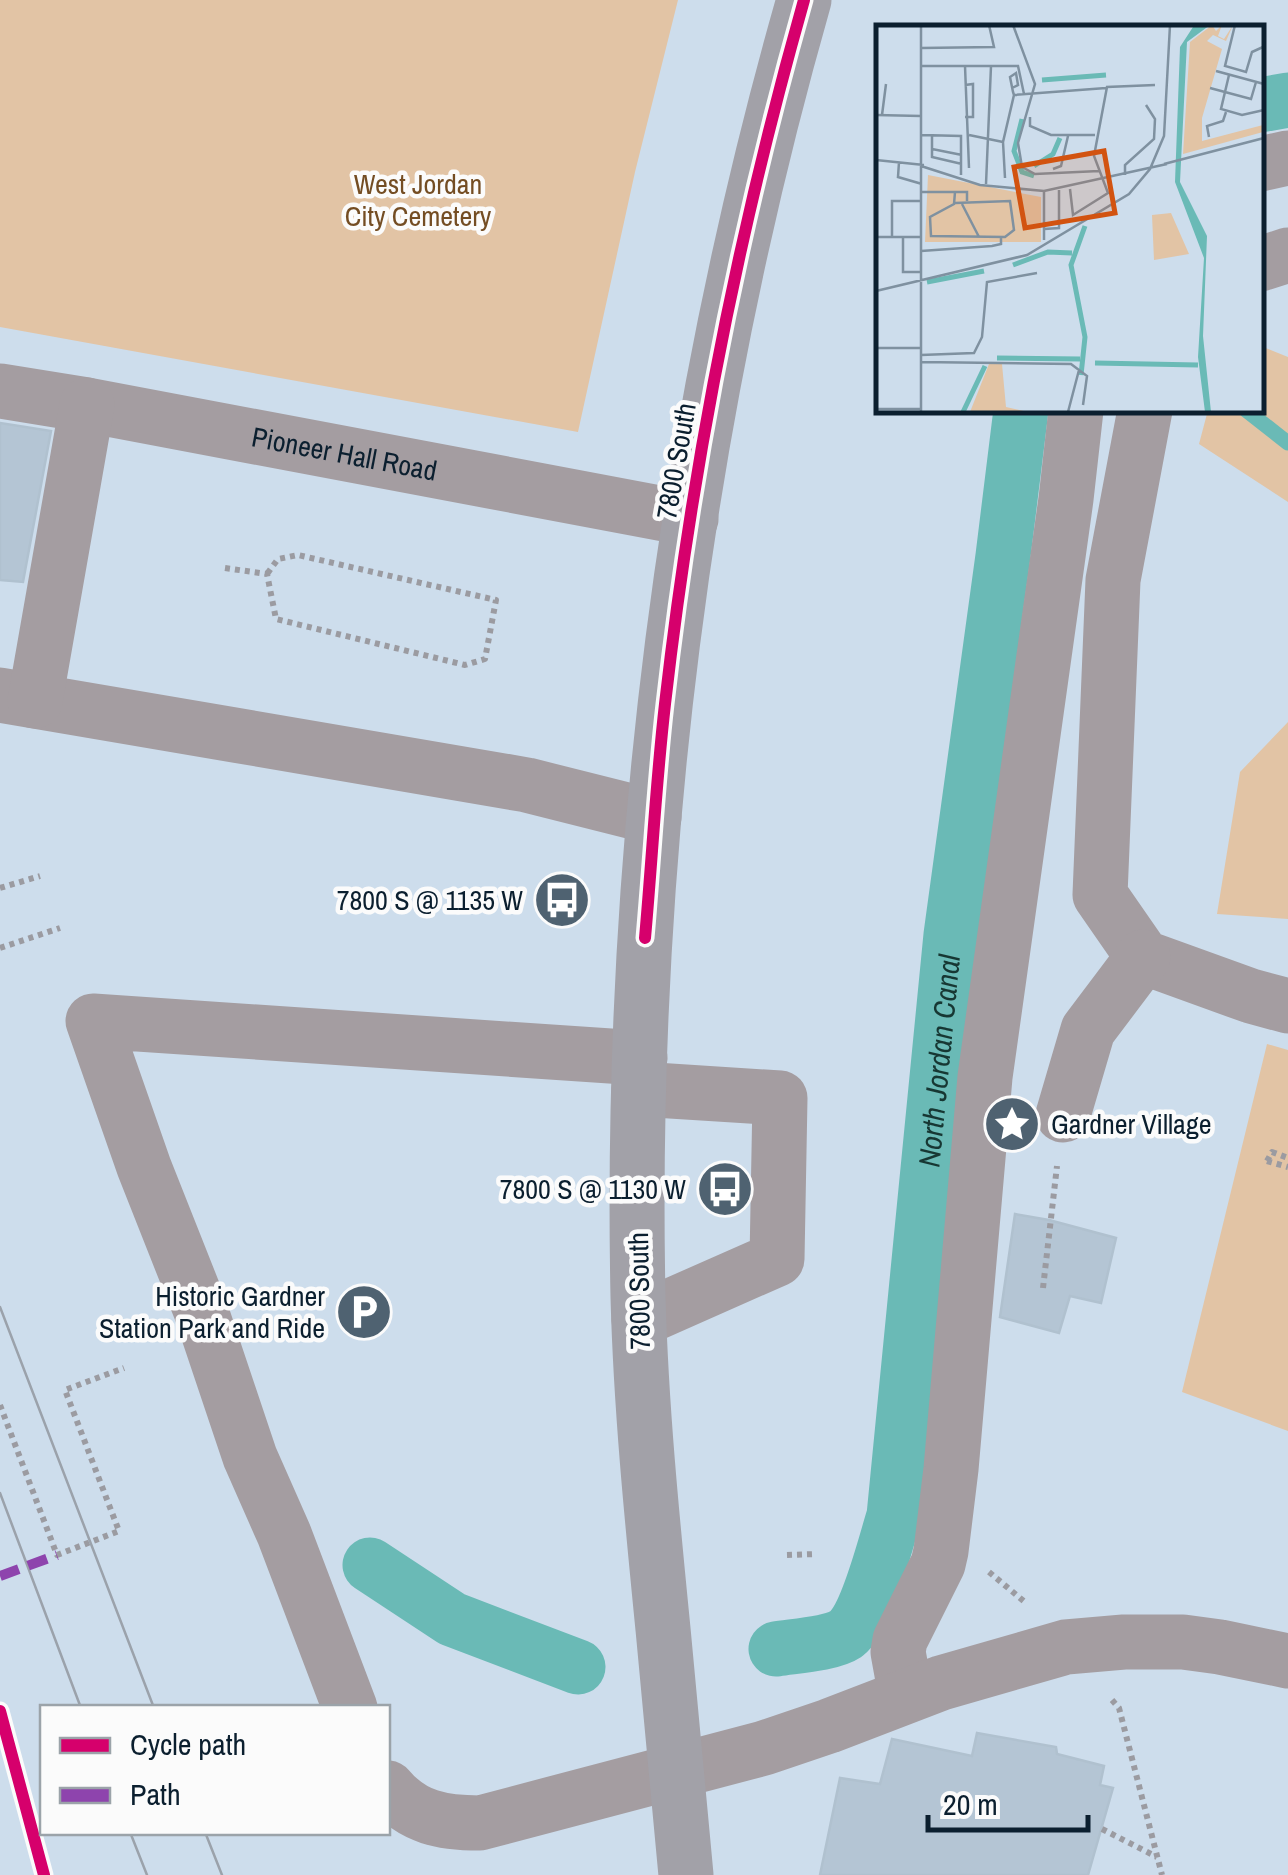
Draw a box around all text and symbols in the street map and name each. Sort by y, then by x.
inset map [876,25,1263,412]
park label: West Jordan City Cemetery [345,165,492,235]
street label: 7800 South [647,400,705,522]
street label: Pioneer Hall Road [249,417,440,490]
bus stop icon: 7800 S @ 1135 W [532,870,592,930]
place label: 7800 S @ 1135 W [337,881,523,919]
water label: North Jordan Canal [908,952,969,1169]
place icon: Gardner Village [982,1094,1042,1154]
place label: Gardner Village [1051,1105,1211,1143]
bus stop icon: 7800 S @ 1130 W [695,1159,755,1219]
place label: 7800 S @ 1130 W [500,1170,686,1208]
street label: 7800 South [619,1232,659,1350]
place label: Historic Gardner Station Park and Ride [99,1277,325,1347]
parking icon: Historic Gardner Station Park and Ride [334,1282,394,1342]
legend [40,1705,390,1835]
text: Cycle path [130,1724,246,1764]
scale bar [928,1770,1088,1832]
text: Path [130,1774,181,1814]
text: 20 m [943,1784,998,1824]

